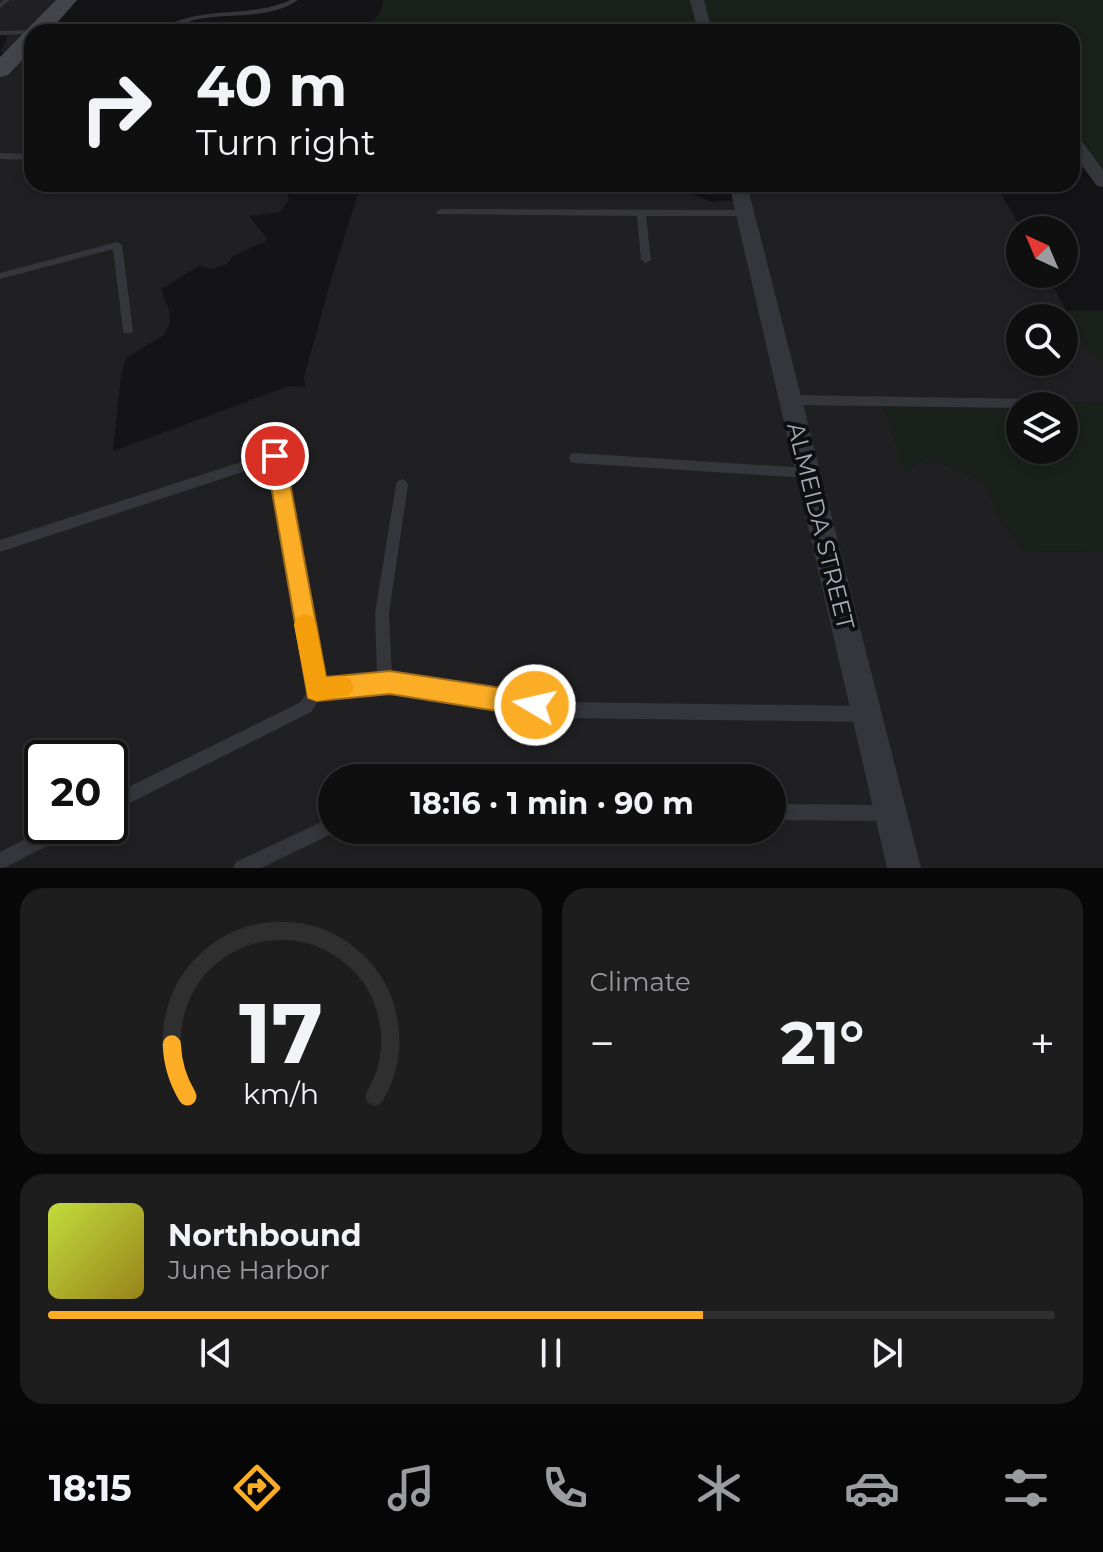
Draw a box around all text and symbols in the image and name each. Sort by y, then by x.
text: 40 m [196,52,347,120]
icon: right [64,56,168,160]
text: Turn right [196,120,376,164]
north arrow [1006,216,1078,288]
map controls [1006,216,1078,464]
button: search [1006,304,1078,376]
button: layers [1006,392,1078,464]
street label: ALMEIDA STREET [781,420,861,633]
pin [241,422,309,490]
icon: arrive [253,434,297,478]
position arrow [493,663,577,747]
speed limit sign: 20 [24,740,128,844]
text: 18:16 · 1 min · 90 m [410,785,694,822]
text: Climate [590,966,691,998]
text: 17 [239,982,323,1084]
text: 21° [780,1006,864,1079]
text: − [590,1016,615,1070]
text: + [1030,1016,1055,1070]
text: km/h [243,1076,319,1111]
text: Northbound [168,1217,362,1254]
text: June Harbor [168,1254,330,1286]
icon: previous [194,1331,238,1375]
icon: pause [529,1331,573,1375]
icon: next [865,1331,909,1375]
icon: directions [229,1460,285,1516]
icon: music [383,1460,439,1516]
icon: phone [537,1460,593,1516]
icon: climate [691,1460,747,1516]
icon: car [844,1460,900,1516]
icon: filters [998,1460,1054,1516]
text: 18:15 [49,1466,132,1510]

